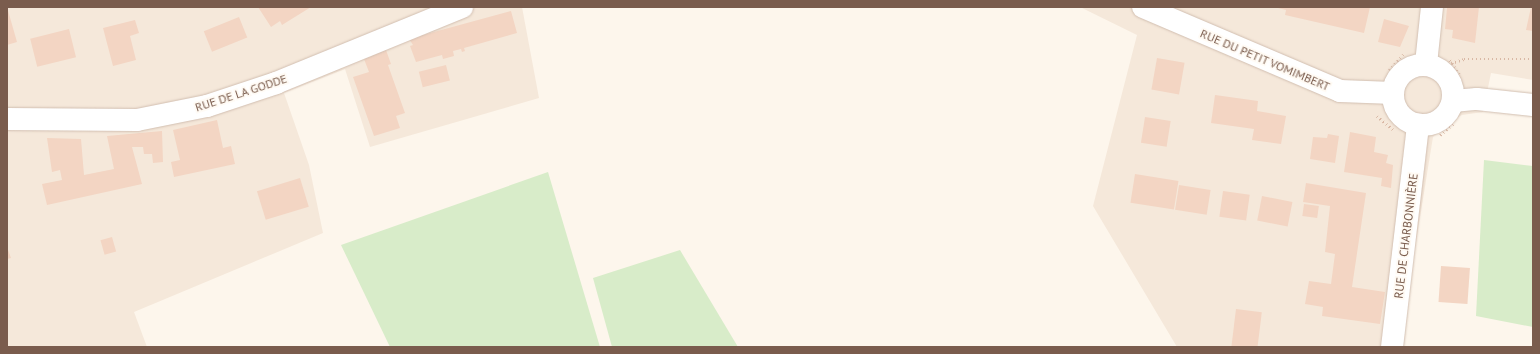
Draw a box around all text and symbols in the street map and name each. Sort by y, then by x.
street label: RUE DU PETIT VOMIMBERT [1198,26,1332,94]
street label: RUE DE LA GODDE [193,71,289,115]
street label: RUE DE CHARBONNIÈRE [1391,173,1421,299]

